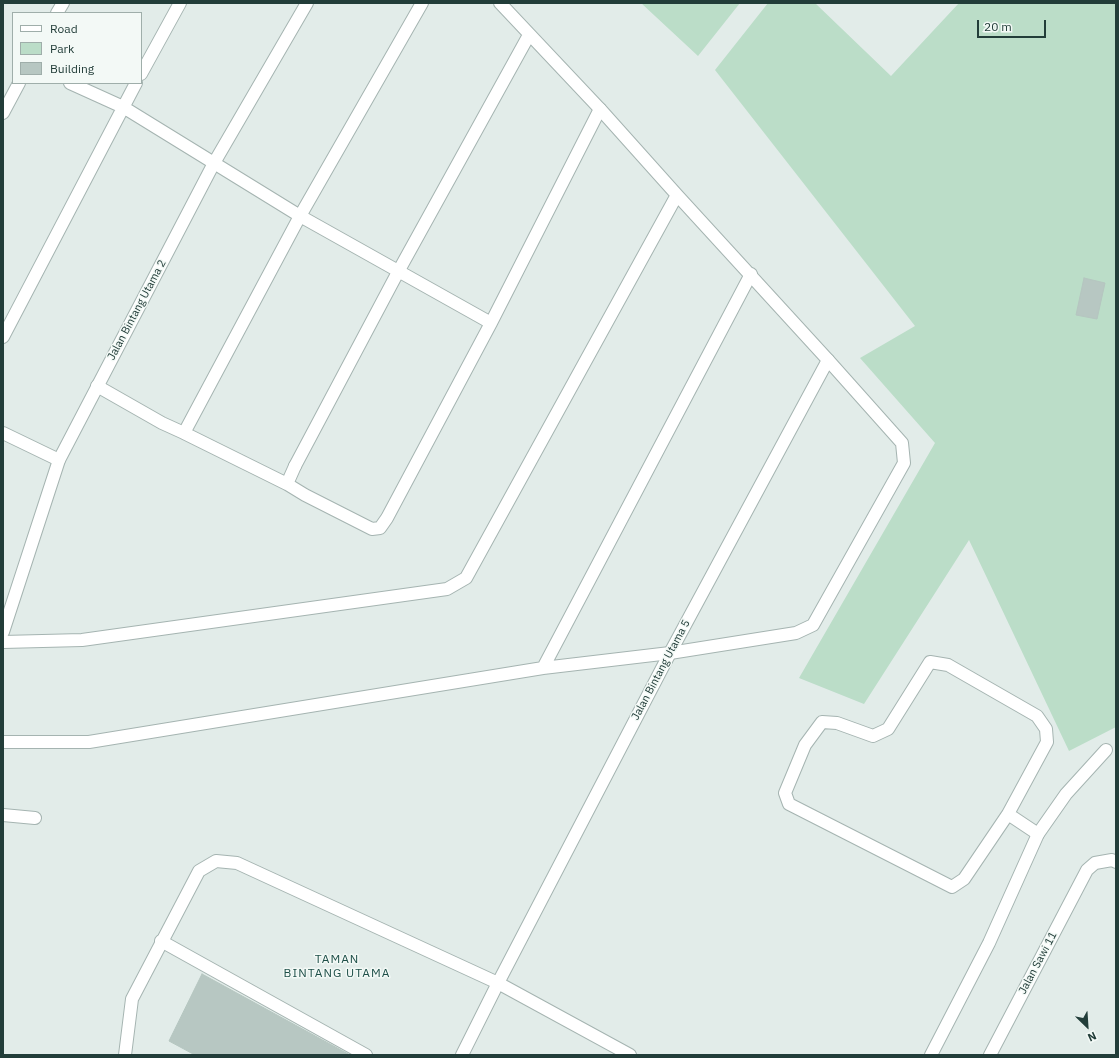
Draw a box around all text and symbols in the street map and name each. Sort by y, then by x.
legend [12,12,142,84]
scale bar [979,12,1048,38]
text: 20 m [984,19,1012,34]
text: Road [50,21,78,36]
text: Park [50,41,74,56]
text: Building [50,61,94,76]
street label: Jalan Bintang Utama 2 [105,258,169,362]
street label: Jalan Bintang Utama 5 [629,618,693,722]
street label: Jalan Sawi 11 [1016,930,1060,996]
district label: TAMAN BINTANG UTAMA [284,953,390,981]
north arrow [1067,1006,1107,1046]
text: N [1086,1029,1099,1045]

